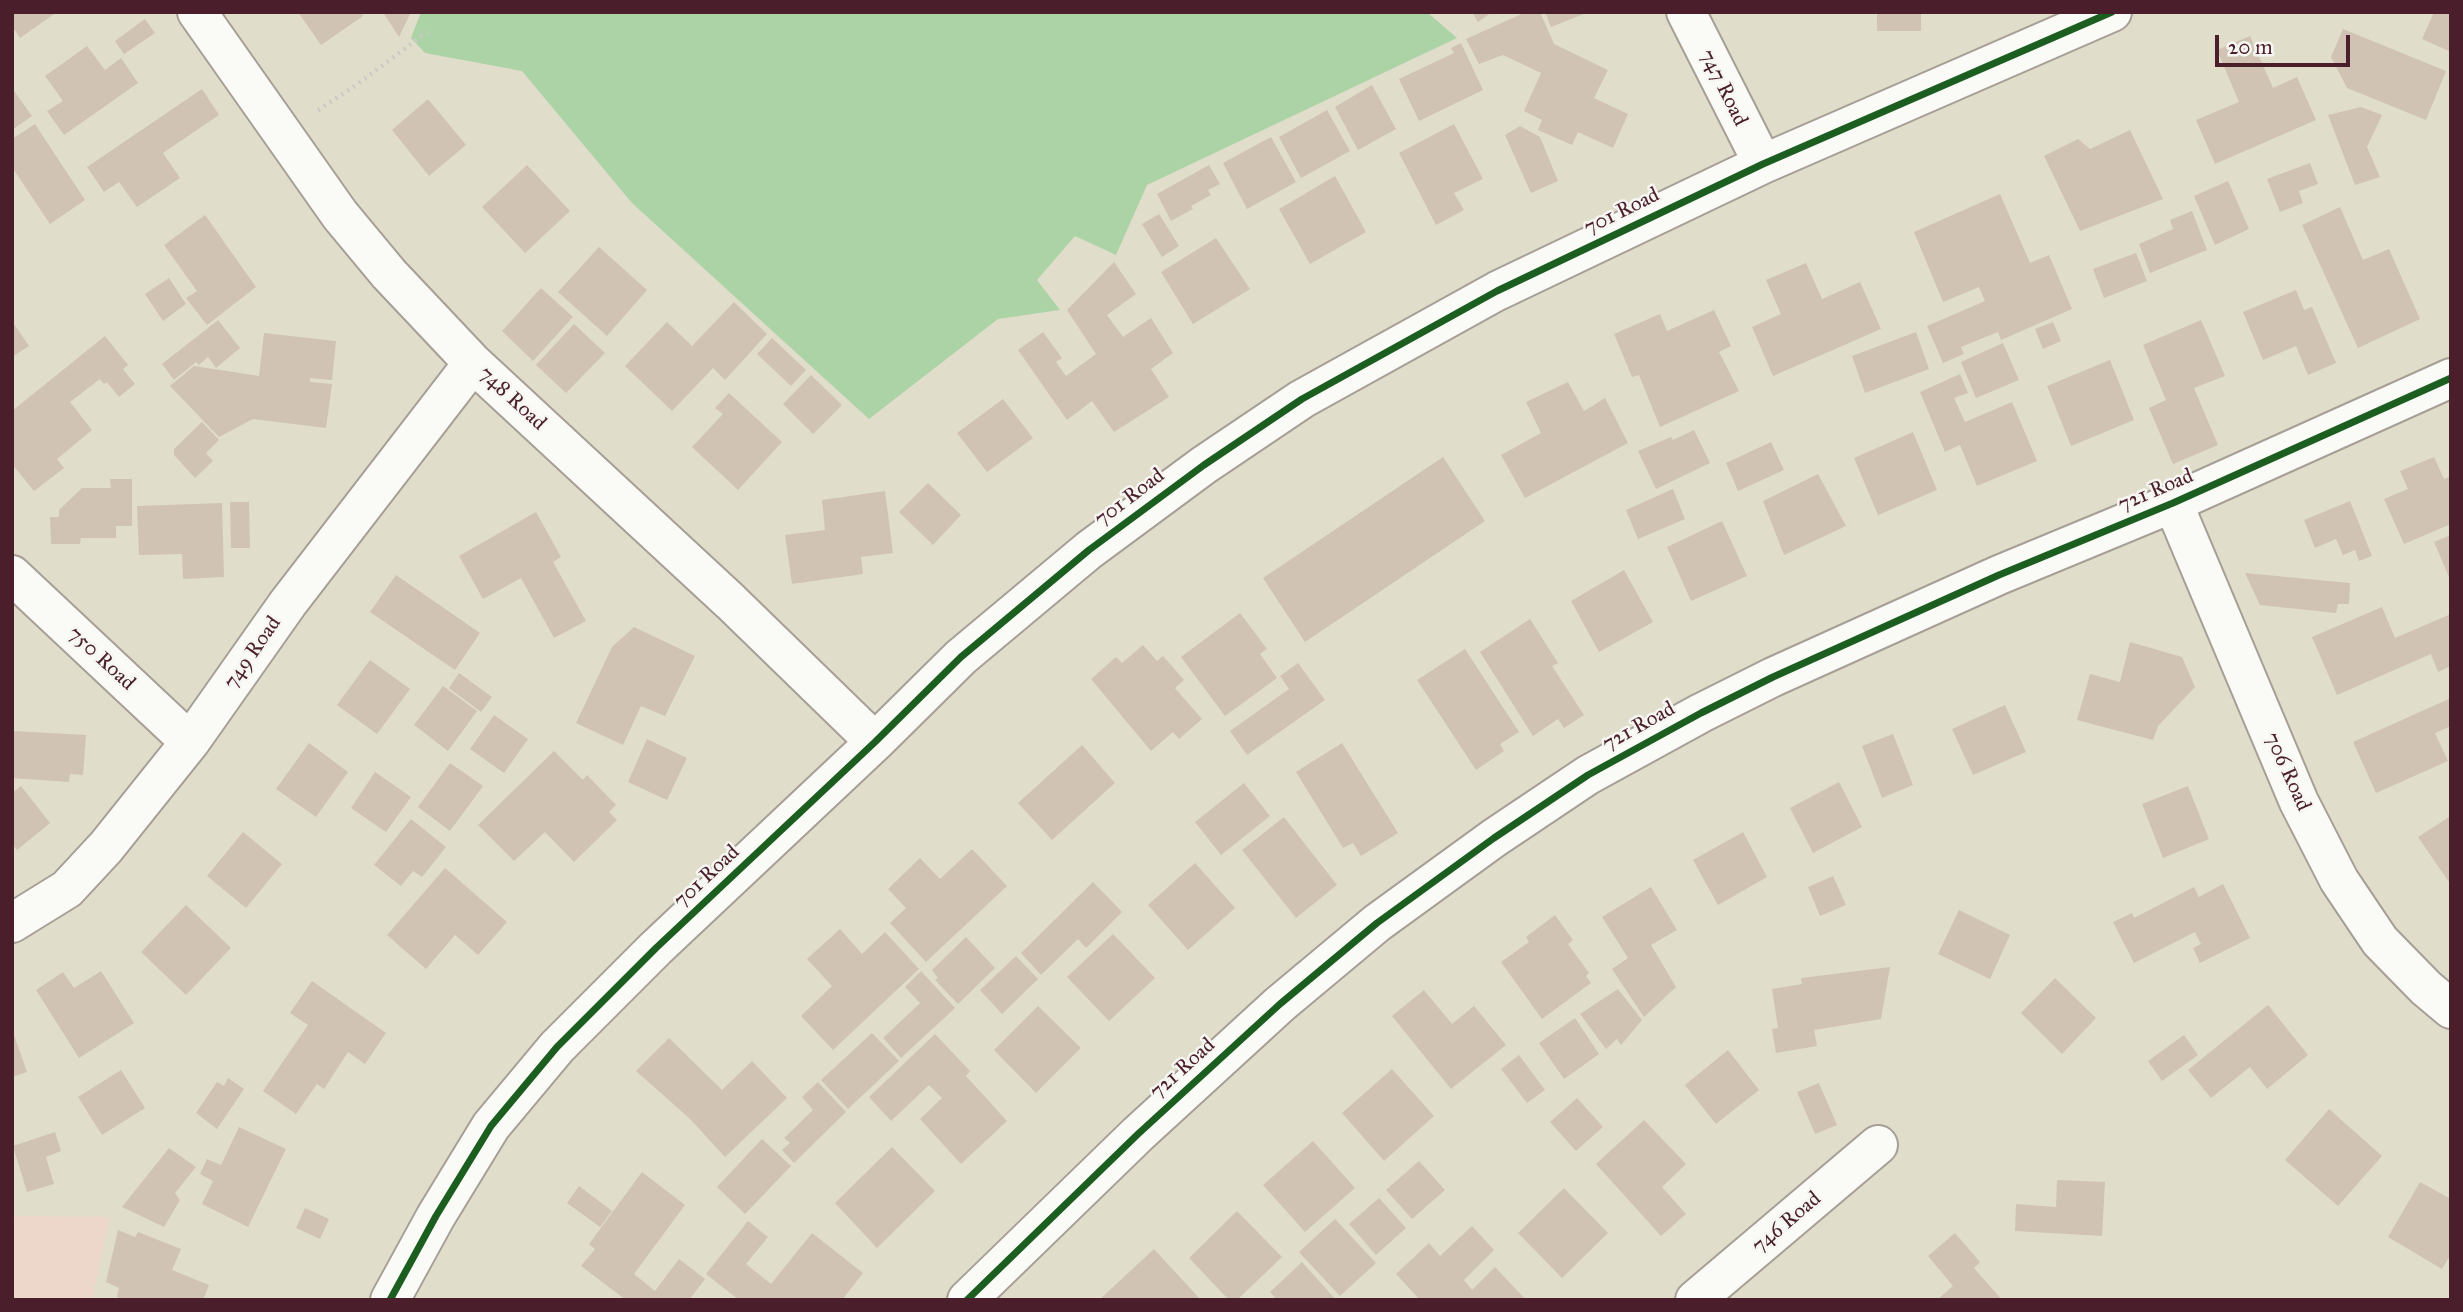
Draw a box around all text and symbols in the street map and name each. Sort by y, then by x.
scale bar [2218,21,2353,65]
text: 20 m [2228,34,2273,60]
street label: 747 Road [1694,46,1752,130]
street label: 701 Road [1580,183,1664,241]
street label: 748 Road [473,362,551,436]
street label: 701 Road [1090,464,1170,532]
street label: 721 Road [2115,464,2197,518]
street label: 749 Road [219,612,287,694]
street label: 750 Road [62,622,140,696]
street label: 721 Road [1598,697,1680,757]
street label: 706 Road [2259,729,2315,815]
street label: 701 Road [669,840,745,914]
street label: 721 Road [1145,1033,1221,1105]
street label: 746 Road [1747,1187,1827,1259]

